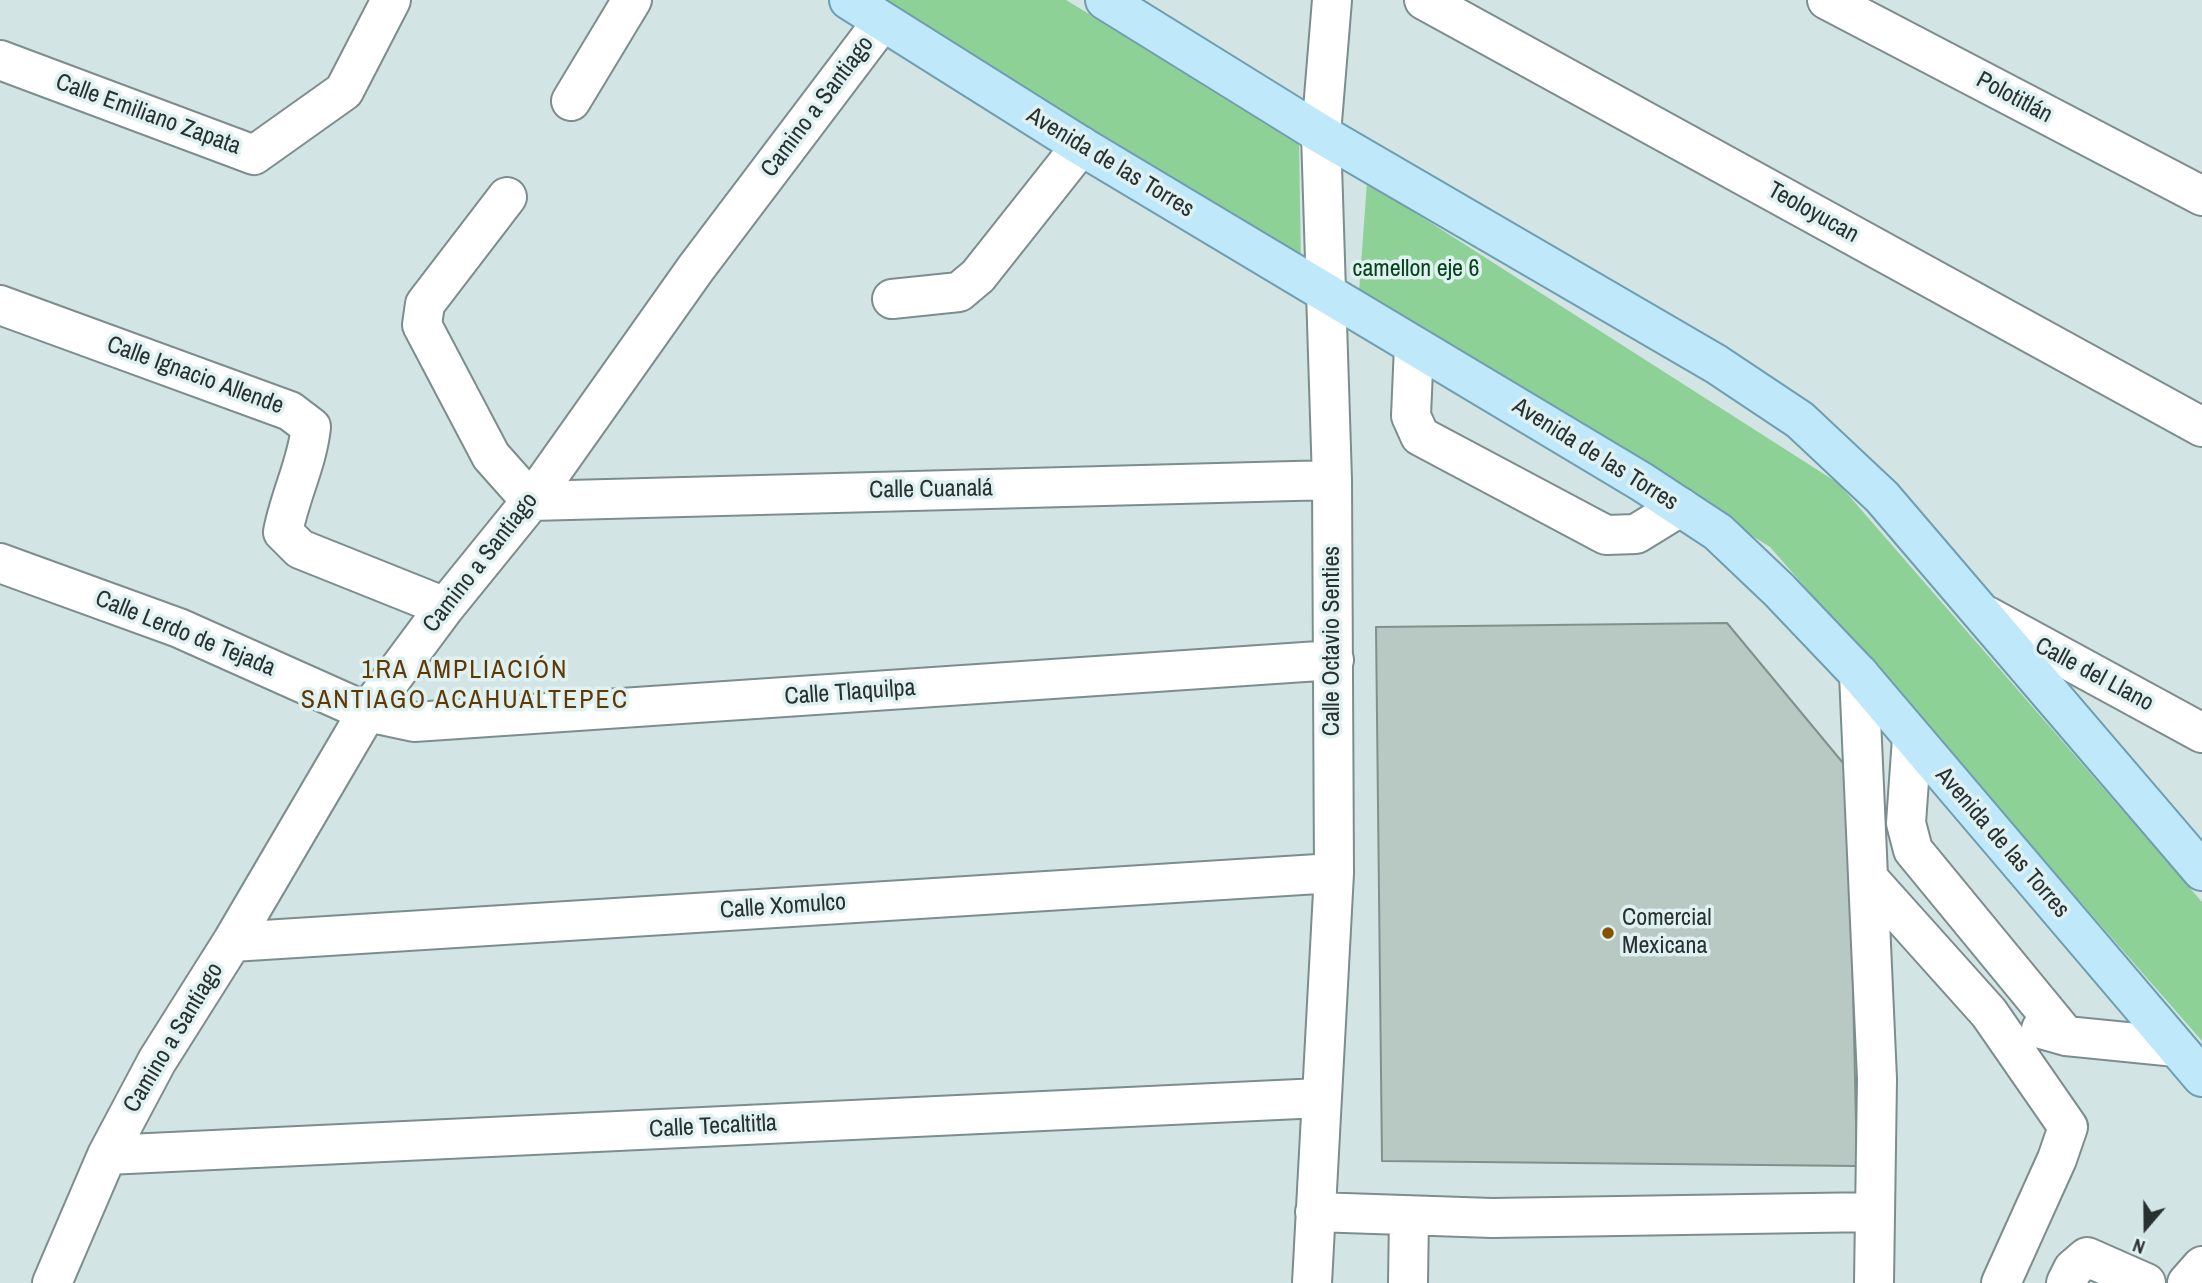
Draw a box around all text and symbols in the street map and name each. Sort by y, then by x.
street label: Camino a Santiago [755,31,881,183]
street label: Polotitlán [1971,66,2057,130]
street label: Calle Emiliano Zapata [52,68,244,162]
street label: Avenida de las Torres [1021,102,1199,224]
street label: Teoloyucan [1762,176,1864,250]
park label: camellon eje 6 [1353,256,1479,284]
street label: Calle Ignacio Allende [103,331,287,421]
street label: Avenida de las Torres [1507,392,1683,518]
street label: Calle Cuanalá [869,475,993,505]
street label: Camino a Santiago [417,487,545,639]
street label: Calle Octavio Senties [1319,546,1347,736]
street label: Calle Lerdo de Tejada [91,585,279,683]
street label: Calle del Llano [2030,632,2158,718]
district label: 1RA AMPLIACIÓN SANTIAGO ACAHUALTEPEC [303,655,627,716]
street label: Calle Tlaquilpa [784,674,916,712]
street label: Avenida de las Torres [1929,762,2075,924]
street label: Calle Xomulco [719,888,847,926]
place label: Comercial Mexicana [1622,905,1712,961]
marker: Comercial Mexicana [1600,925,1616,941]
street label: Camino a Santiago [118,958,230,1118]
street label: Calle Tecaltitla [648,1109,778,1145]
north arrow [2111,1192,2181,1262]
text: N [2129,1233,2149,1261]

